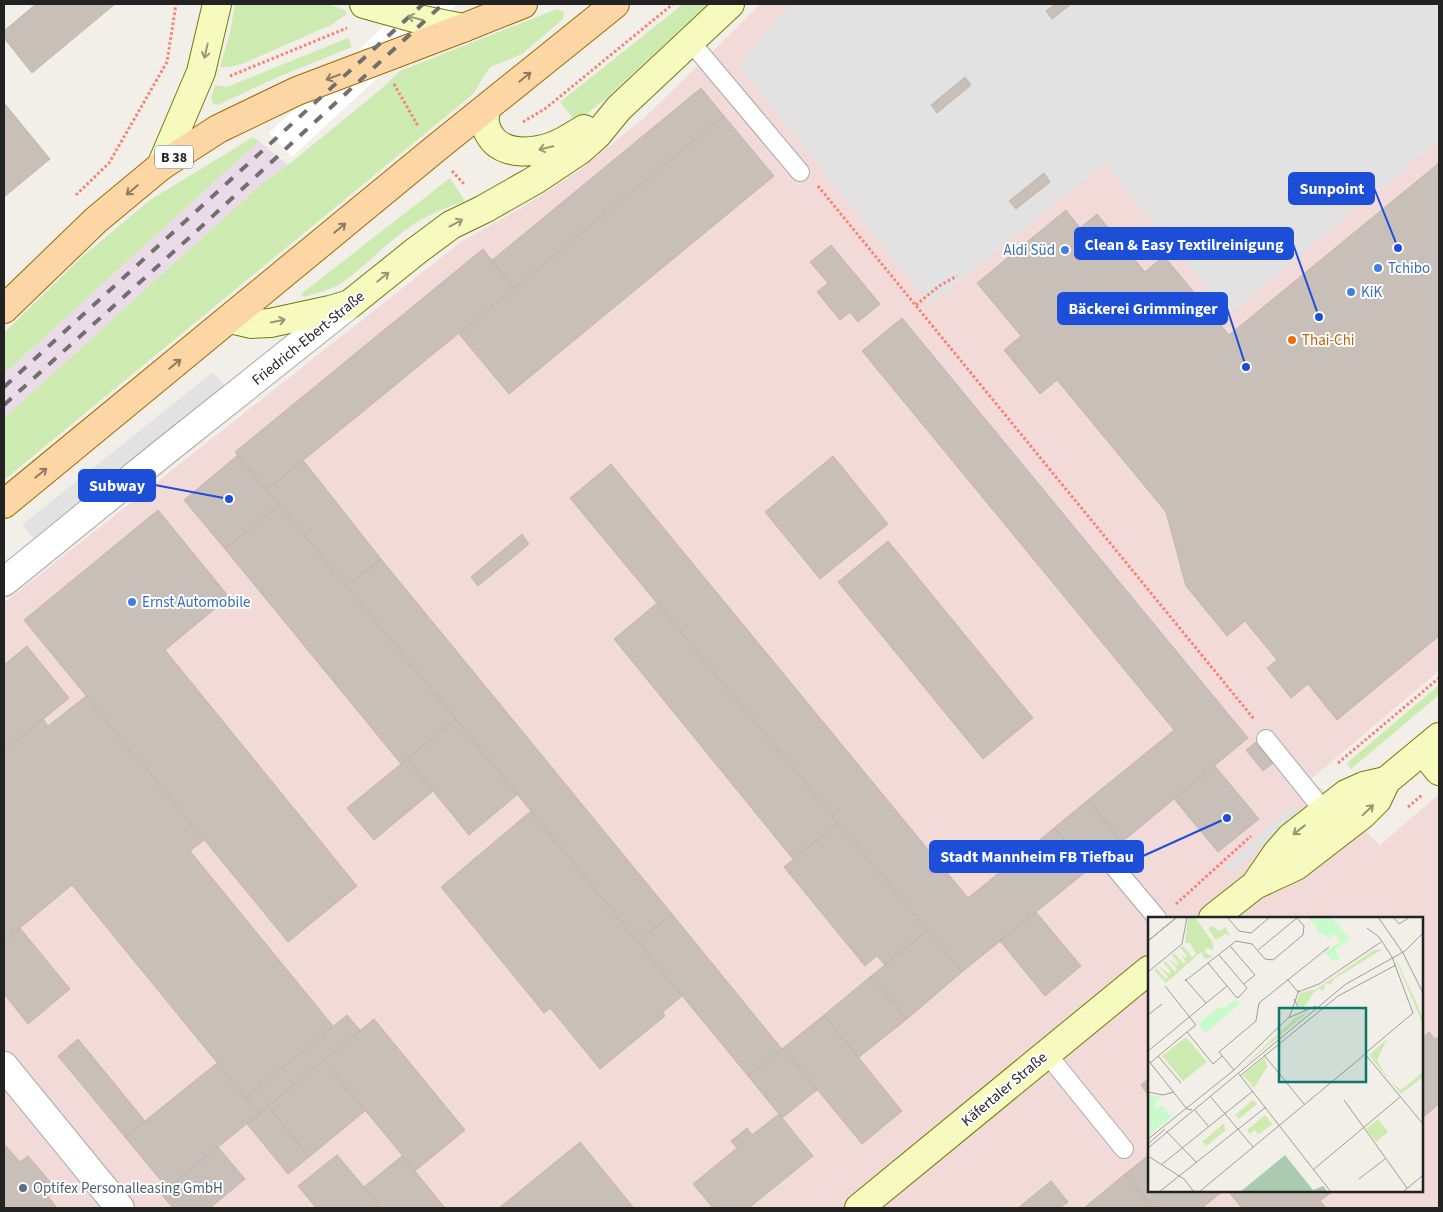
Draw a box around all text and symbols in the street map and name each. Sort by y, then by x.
one-way arrow [407,13,423,23]
one-way arrow [201,43,210,59]
one-way arrow [518,71,531,82]
one-way arrow [326,73,342,82]
one-way arrow [538,143,554,153]
road number: B 38 [155,146,193,168]
callout: Sunpoint [1289,173,1374,204]
text: Sunpoint [1300,178,1364,200]
one-way arrow [126,184,139,195]
one-way arrow [449,218,464,228]
one-way arrow [333,223,346,234]
callout: Clean & Easy Textilreinigung [1075,228,1293,259]
text: Clean & Easy Textilreinigung [1085,234,1284,256]
place label: Aldi Süd [1004,240,1055,261]
marker: Aldi Süd [1059,244,1071,256]
place label: Tchibo [1388,258,1430,279]
marker: Tchibo [1372,262,1384,274]
one-way arrow [377,272,390,283]
place label: KiK [1361,282,1382,303]
street label: Friedrich-Ebert-Straße [248,286,369,390]
marker: KiK [1345,286,1357,298]
callout: Bäckerei Grimminger [1058,293,1227,324]
text: Bäckerei Grimminger [1068,298,1218,320]
one-way arrow [269,316,285,326]
place label: Thai-Chi [1302,330,1355,351]
marker: Thai-Chi [1286,334,1298,346]
one-way arrow [169,358,182,369]
one-way arrow [35,468,48,479]
callout: Subway [79,470,155,501]
text: Subway [89,475,146,497]
place label: Ernst Automobile [142,592,250,613]
marker: Ernst Automobile [126,596,138,608]
one-way arrow [1361,804,1374,816]
one-way arrow [1293,825,1306,836]
callout: Stadt Mannheim FB Tiefbau [930,841,1143,872]
text: Stadt Mannheim FB Tiefbau [940,846,1134,868]
inset map [1148,917,1423,1192]
street label: Käfertaler Straße [957,1047,1052,1132]
place label: Optifex Personalleasing GmbH [33,1178,223,1199]
marker: Optifex Personalleasing GmbH [17,1182,29,1194]

